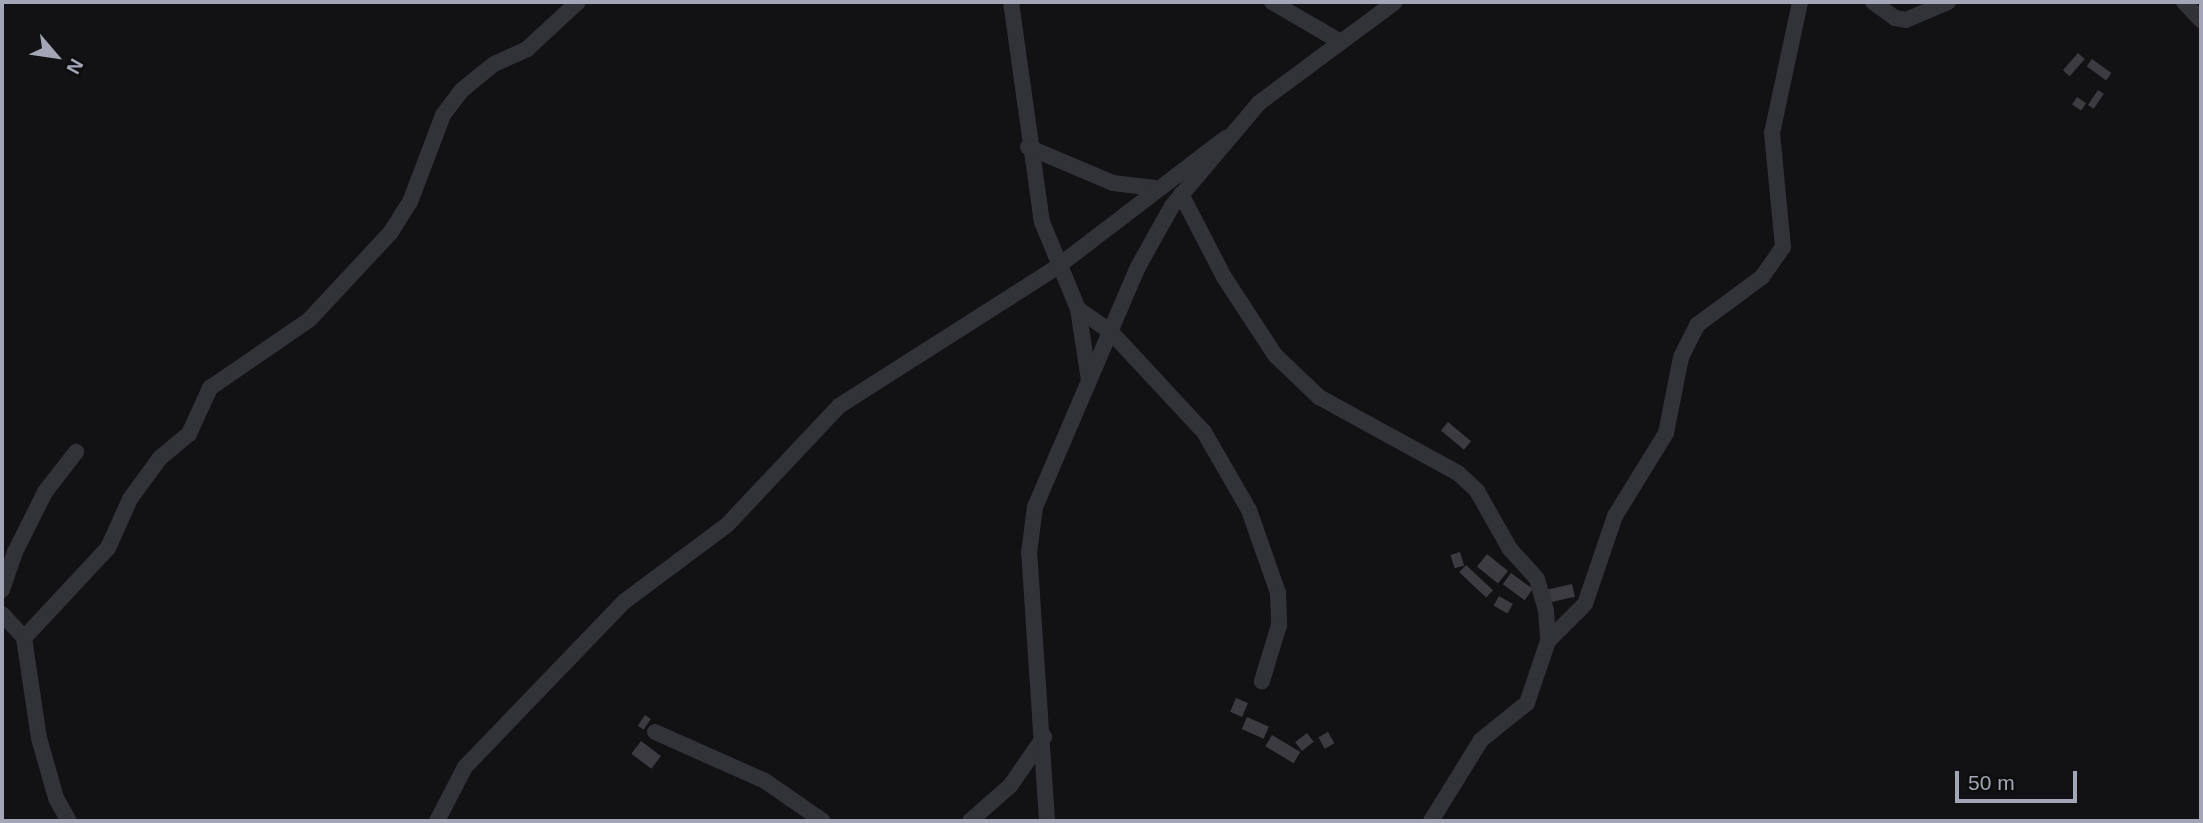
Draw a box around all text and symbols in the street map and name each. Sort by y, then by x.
north arrow [21,21,91,91]
text: N [62,55,87,78]
scale bar [1958,756,2080,800]
text: 50 m [1968,771,2015,794]

